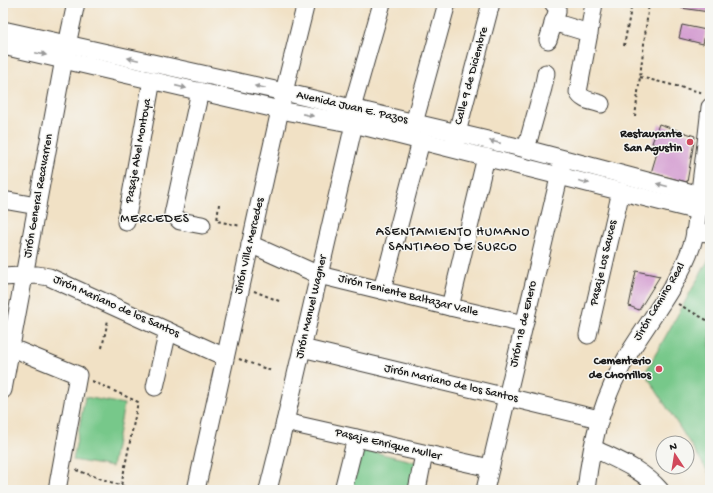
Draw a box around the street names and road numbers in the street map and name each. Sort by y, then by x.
street label: Calle 9 de Diciembre [452,25,492,127]
street label: Avenida Juan E. Pazos [295,88,410,128]
street label: Pasaje Abel Montoya [123,97,155,205]
street label: Jirón General Recavarren [21,133,57,259]
street label: Jirón Villa Mercedes [232,196,268,296]
street label: Pasaje Los Sauces [587,218,621,308]
street label: Jirón Manuel Wagner [293,252,331,360]
street label: Jirón Camino Real [631,260,689,344]
street label: Jirón Teniente Baltazar Valle [337,272,480,320]
street label: Jirón Mariano de los Santos [51,273,182,341]
street label: Jirón 18 de Enero [507,279,541,369]
street label: Jirón Mariano de los Santos [383,362,520,406]
street label: Pasaje Enrique Muller [333,426,444,464]

